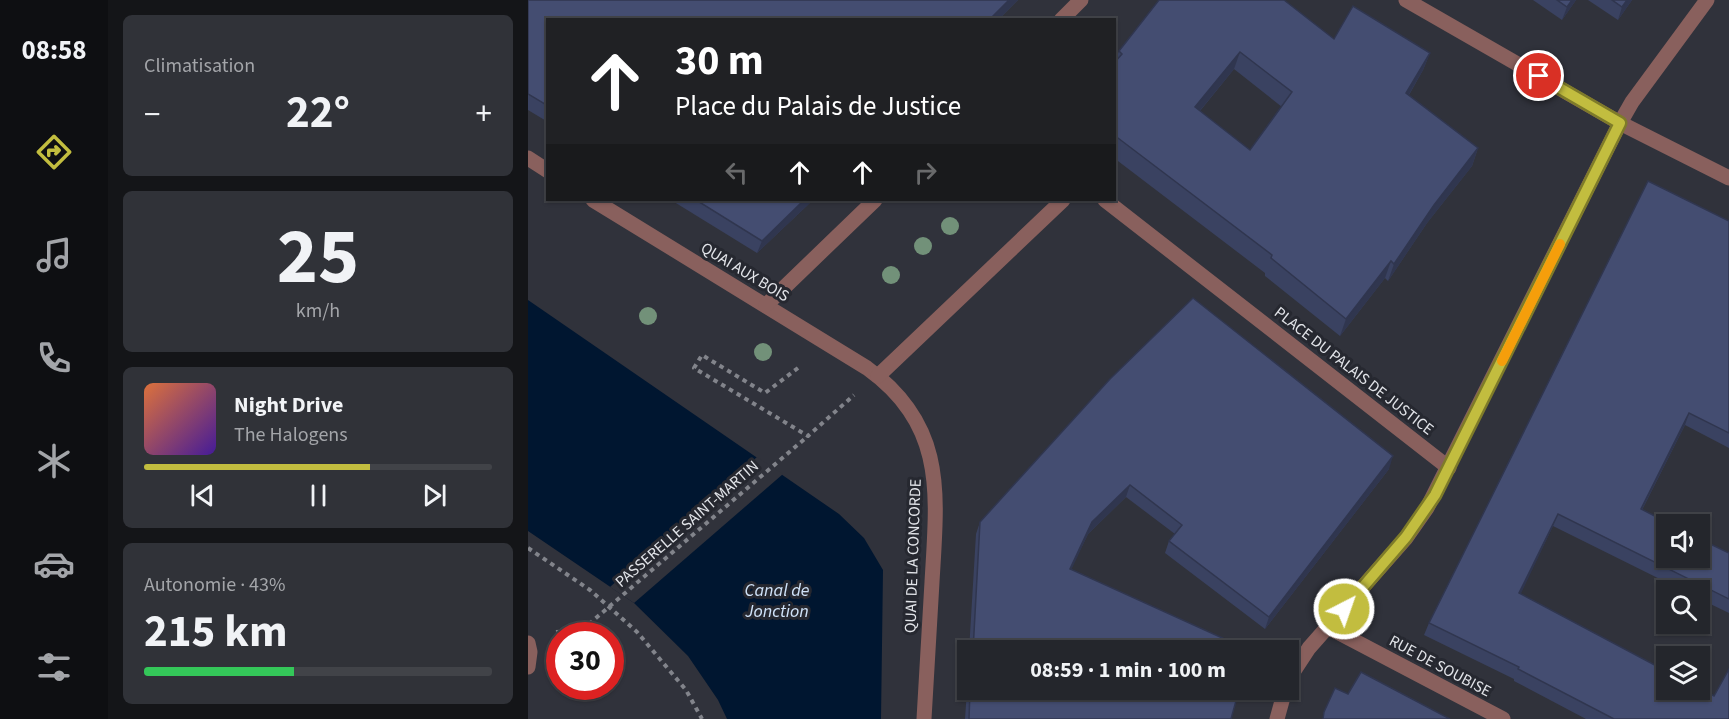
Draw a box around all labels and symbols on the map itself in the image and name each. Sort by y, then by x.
pin [1513,50,1564,101]
street label: QUAI AUX BOIS [697,237,793,307]
street label: PLACE DU PALAIS DE JUSTICE [1270,302,1438,440]
street label: PASSERELLE SAINT-MARTIN [611,455,763,593]
street label: QUAI DE LA CONCORDE [899,479,927,633]
position arrow [1312,577,1376,641]
water label: Canal de Jonction [744,578,810,624]
speed limit sign: 30 [546,622,624,700]
street label: RUE DE SOUBISE [1385,630,1495,702]

